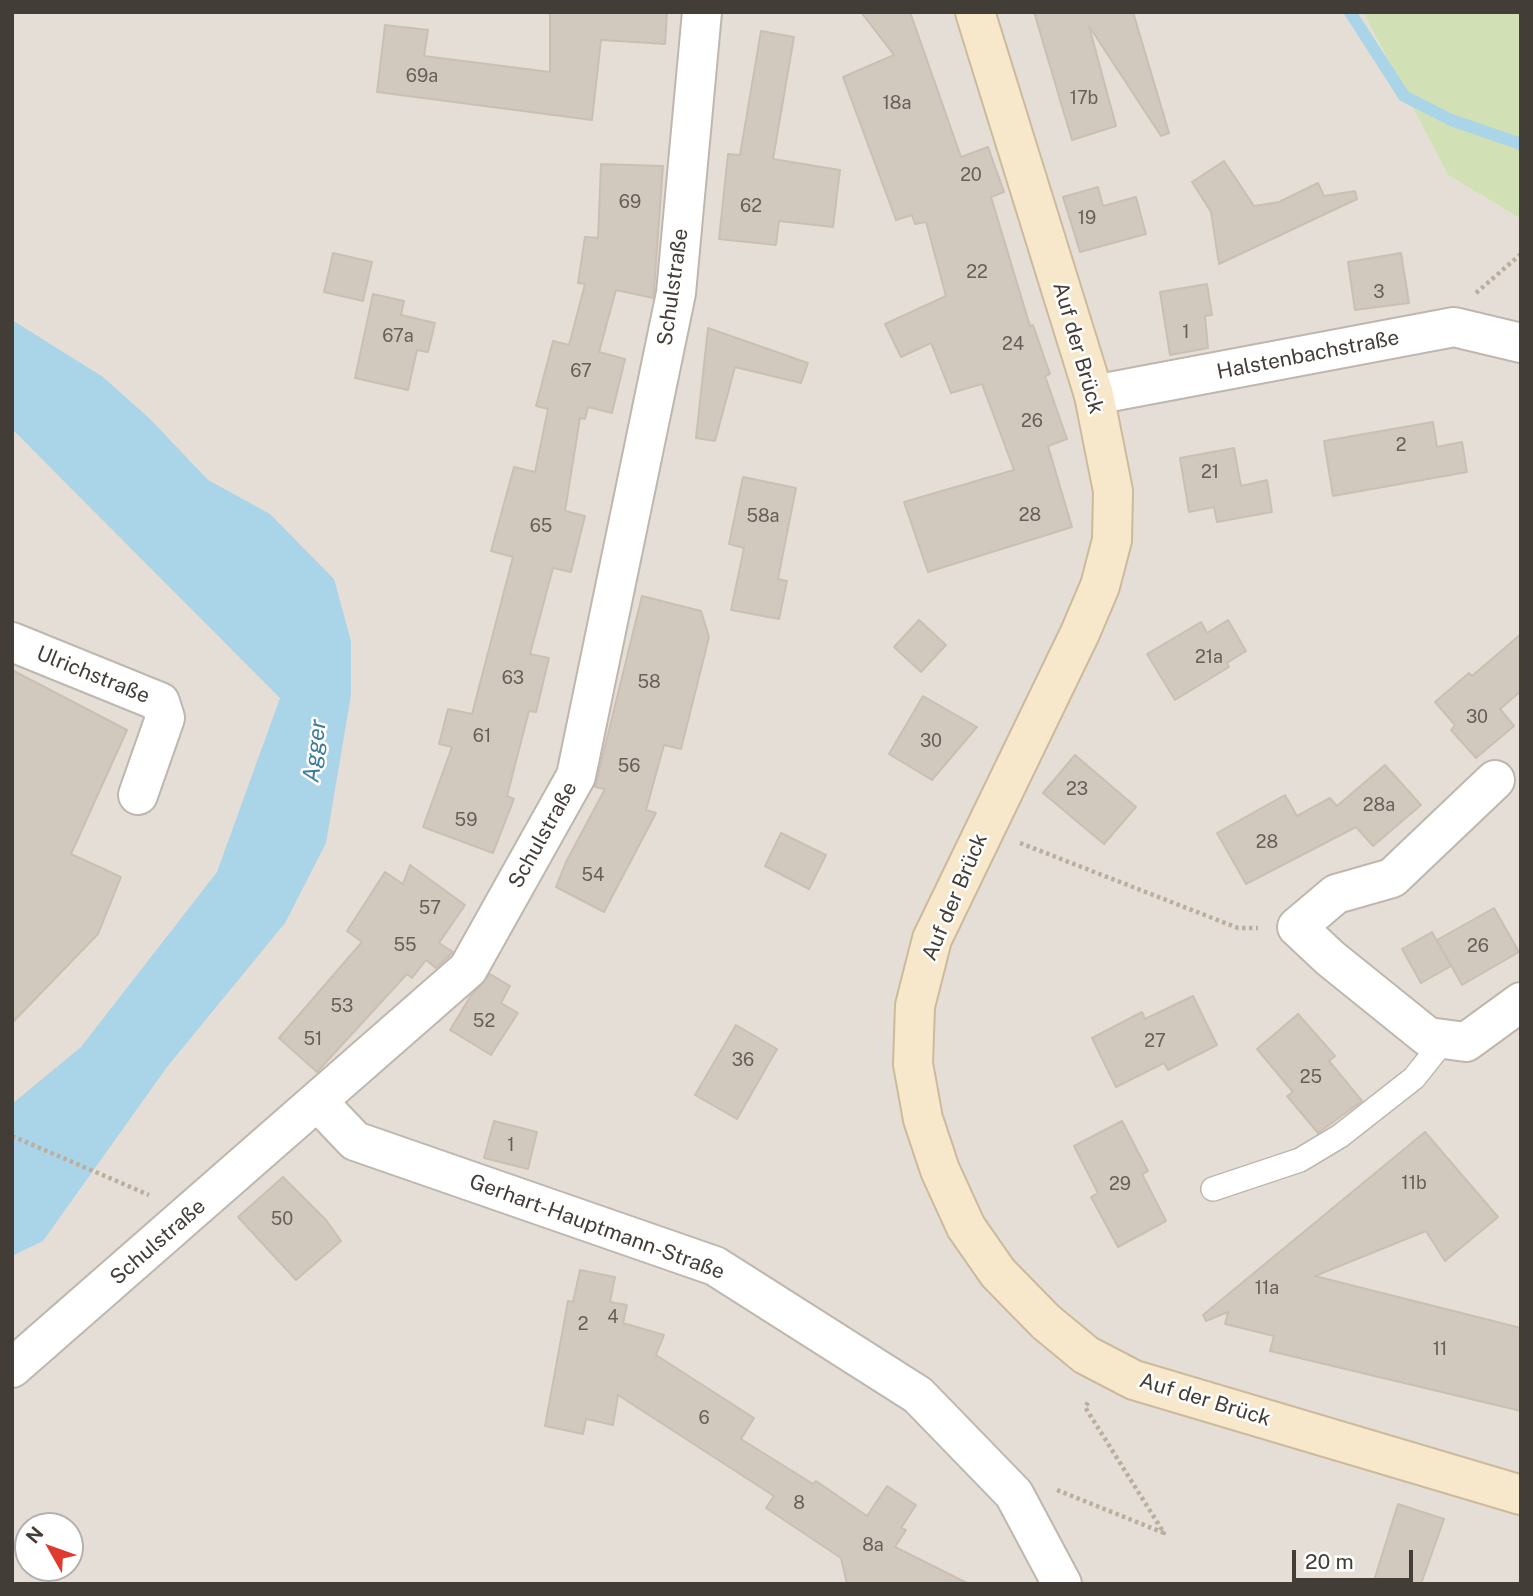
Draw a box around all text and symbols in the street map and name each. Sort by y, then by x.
house number: 69a [406,65,438,87]
house number: 17b [1070,87,1098,109]
house number: 18a [883,92,911,114]
house number: 20 [960,164,982,186]
house number: 69 [619,191,641,213]
house number: 62 [740,195,762,217]
house number: 19 [1078,207,1096,229]
street label: Schulstraße [652,227,694,347]
house number: 22 [966,261,988,283]
street label: Auf der Brück [1047,279,1109,417]
house number: 3 [1373,281,1385,303]
house number: 1 [1182,321,1190,343]
house number: 67a [382,325,414,347]
street label: Halstenbachstraße [1215,325,1401,385]
house number: 24 [1002,333,1024,355]
house number: 67 [570,360,592,382]
house number: 26 [1021,410,1043,432]
house number: 2 [1396,434,1406,456]
house number: 21 [1201,461,1219,483]
house number: 28 [1019,504,1041,526]
house number: 58a [746,505,780,527]
house number: 65 [530,515,552,537]
street label: Ulrichstraße [33,641,153,709]
house number: 21a [1195,646,1223,668]
house number: 63 [502,667,524,689]
house number: 58 [637,671,661,693]
house number: 30 [1466,706,1488,728]
water label: Agger [297,718,333,784]
house number: 61 [473,725,491,747]
house number: 30 [920,730,942,752]
house number: 56 [618,755,640,777]
street label: Schulstraße [503,777,583,893]
house number: 23 [1066,778,1088,800]
house number: 28a [1363,794,1395,816]
house number: 59 [455,809,477,831]
street label: Auf der Brück [917,830,993,964]
house number: 28 [1256,831,1278,853]
house number: 54 [582,864,604,886]
house number: 57 [419,897,441,919]
house number: 55 [393,934,417,956]
house number: 26 [1467,935,1489,957]
house number: 53 [331,995,353,1017]
house number: 52 [473,1010,495,1032]
house number: 51 [304,1028,322,1050]
house number: 27 [1144,1030,1166,1052]
house number: 36 [732,1049,754,1071]
house number: 25 [1300,1066,1322,1088]
house number: 1 [507,1134,515,1156]
street label: Gerhart-Hauptmann-Straße [466,1169,728,1285]
house number: 11b [1401,1172,1427,1194]
house number: 29 [1109,1173,1131,1195]
street label: Schulstraße [105,1194,211,1290]
house number: 50 [271,1208,293,1230]
house number: 11a [1255,1277,1279,1299]
house number: 4 [607,1306,619,1328]
house number: 2 [578,1313,588,1335]
house number: 11 [1433,1338,1447,1360]
street label: Auf der Brück [1136,1368,1274,1432]
house number: 6 [698,1407,710,1429]
house number: 8 [793,1492,805,1514]
north arrow [14,1512,84,1582]
text: N [21,1522,48,1548]
house number: 8a [862,1534,884,1556]
scale bar [1295,1536,1416,1580]
text: 20 m [1305,1549,1354,1574]

